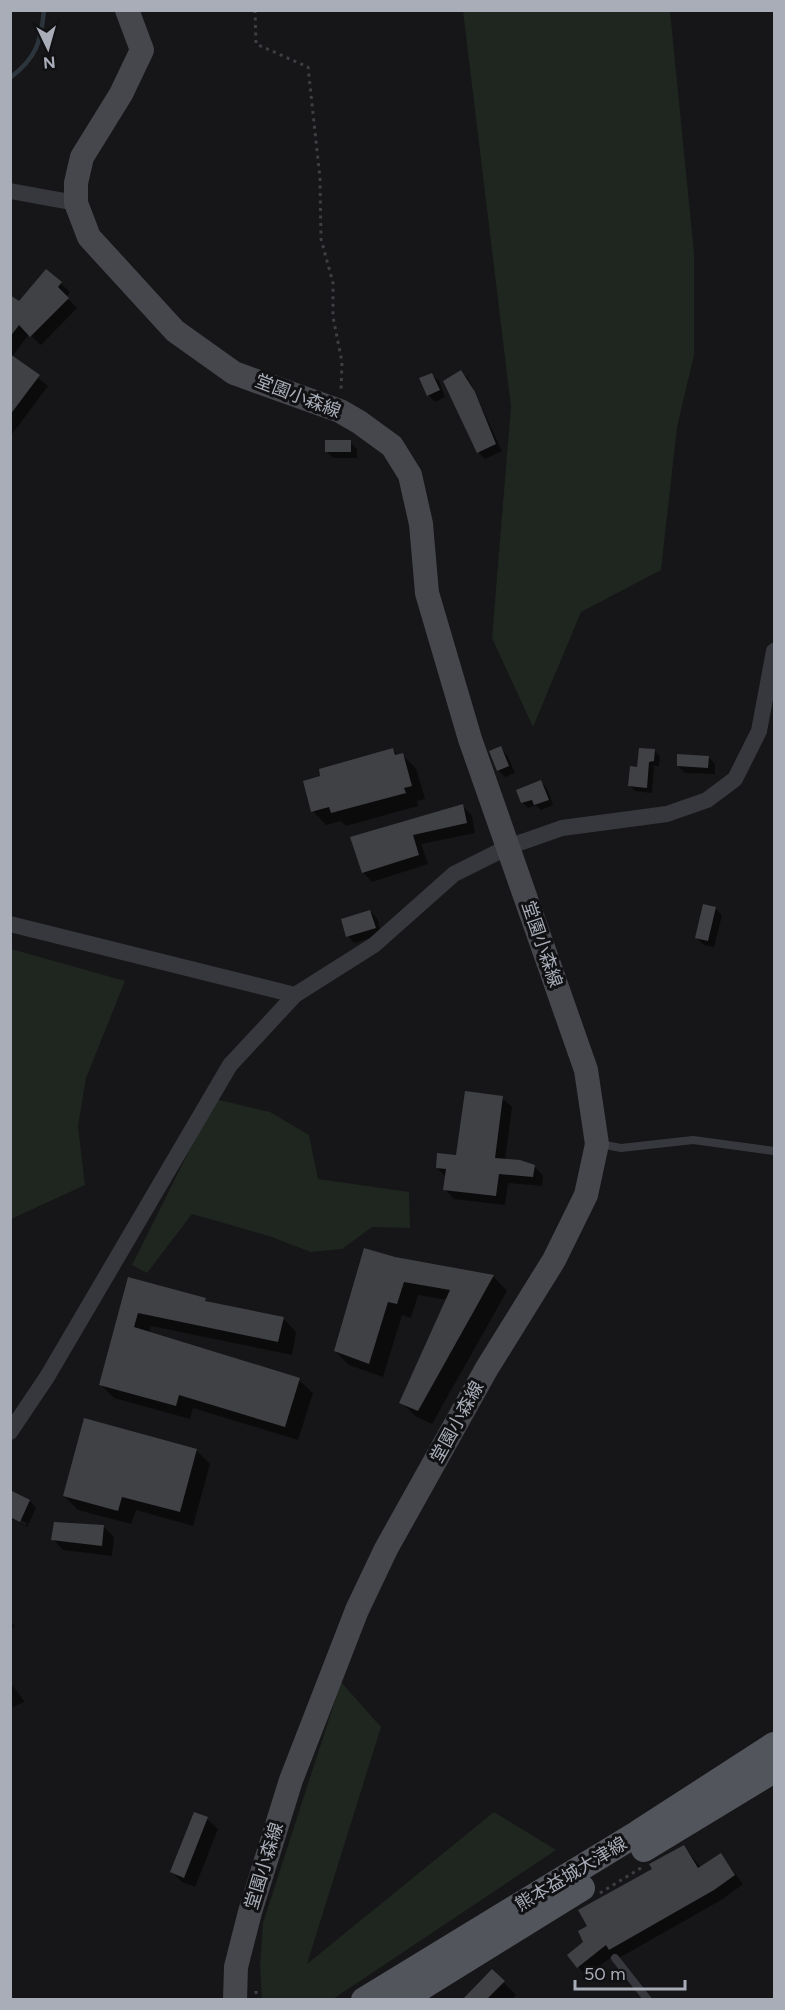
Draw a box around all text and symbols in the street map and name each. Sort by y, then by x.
north arrow [18,18,78,78]
text: N [42,52,56,72]
street label: 堂園小森線 [252,370,344,422]
street label: 堂園小森線 [517,898,567,990]
street label: 堂園小森線 [426,1377,488,1467]
street label: 堂園小森線 [240,1820,288,1912]
street label: 熊本益城大津線 [511,1832,631,1916]
scale bar [575,1953,684,1991]
text: 50 m [584,1963,626,1985]

